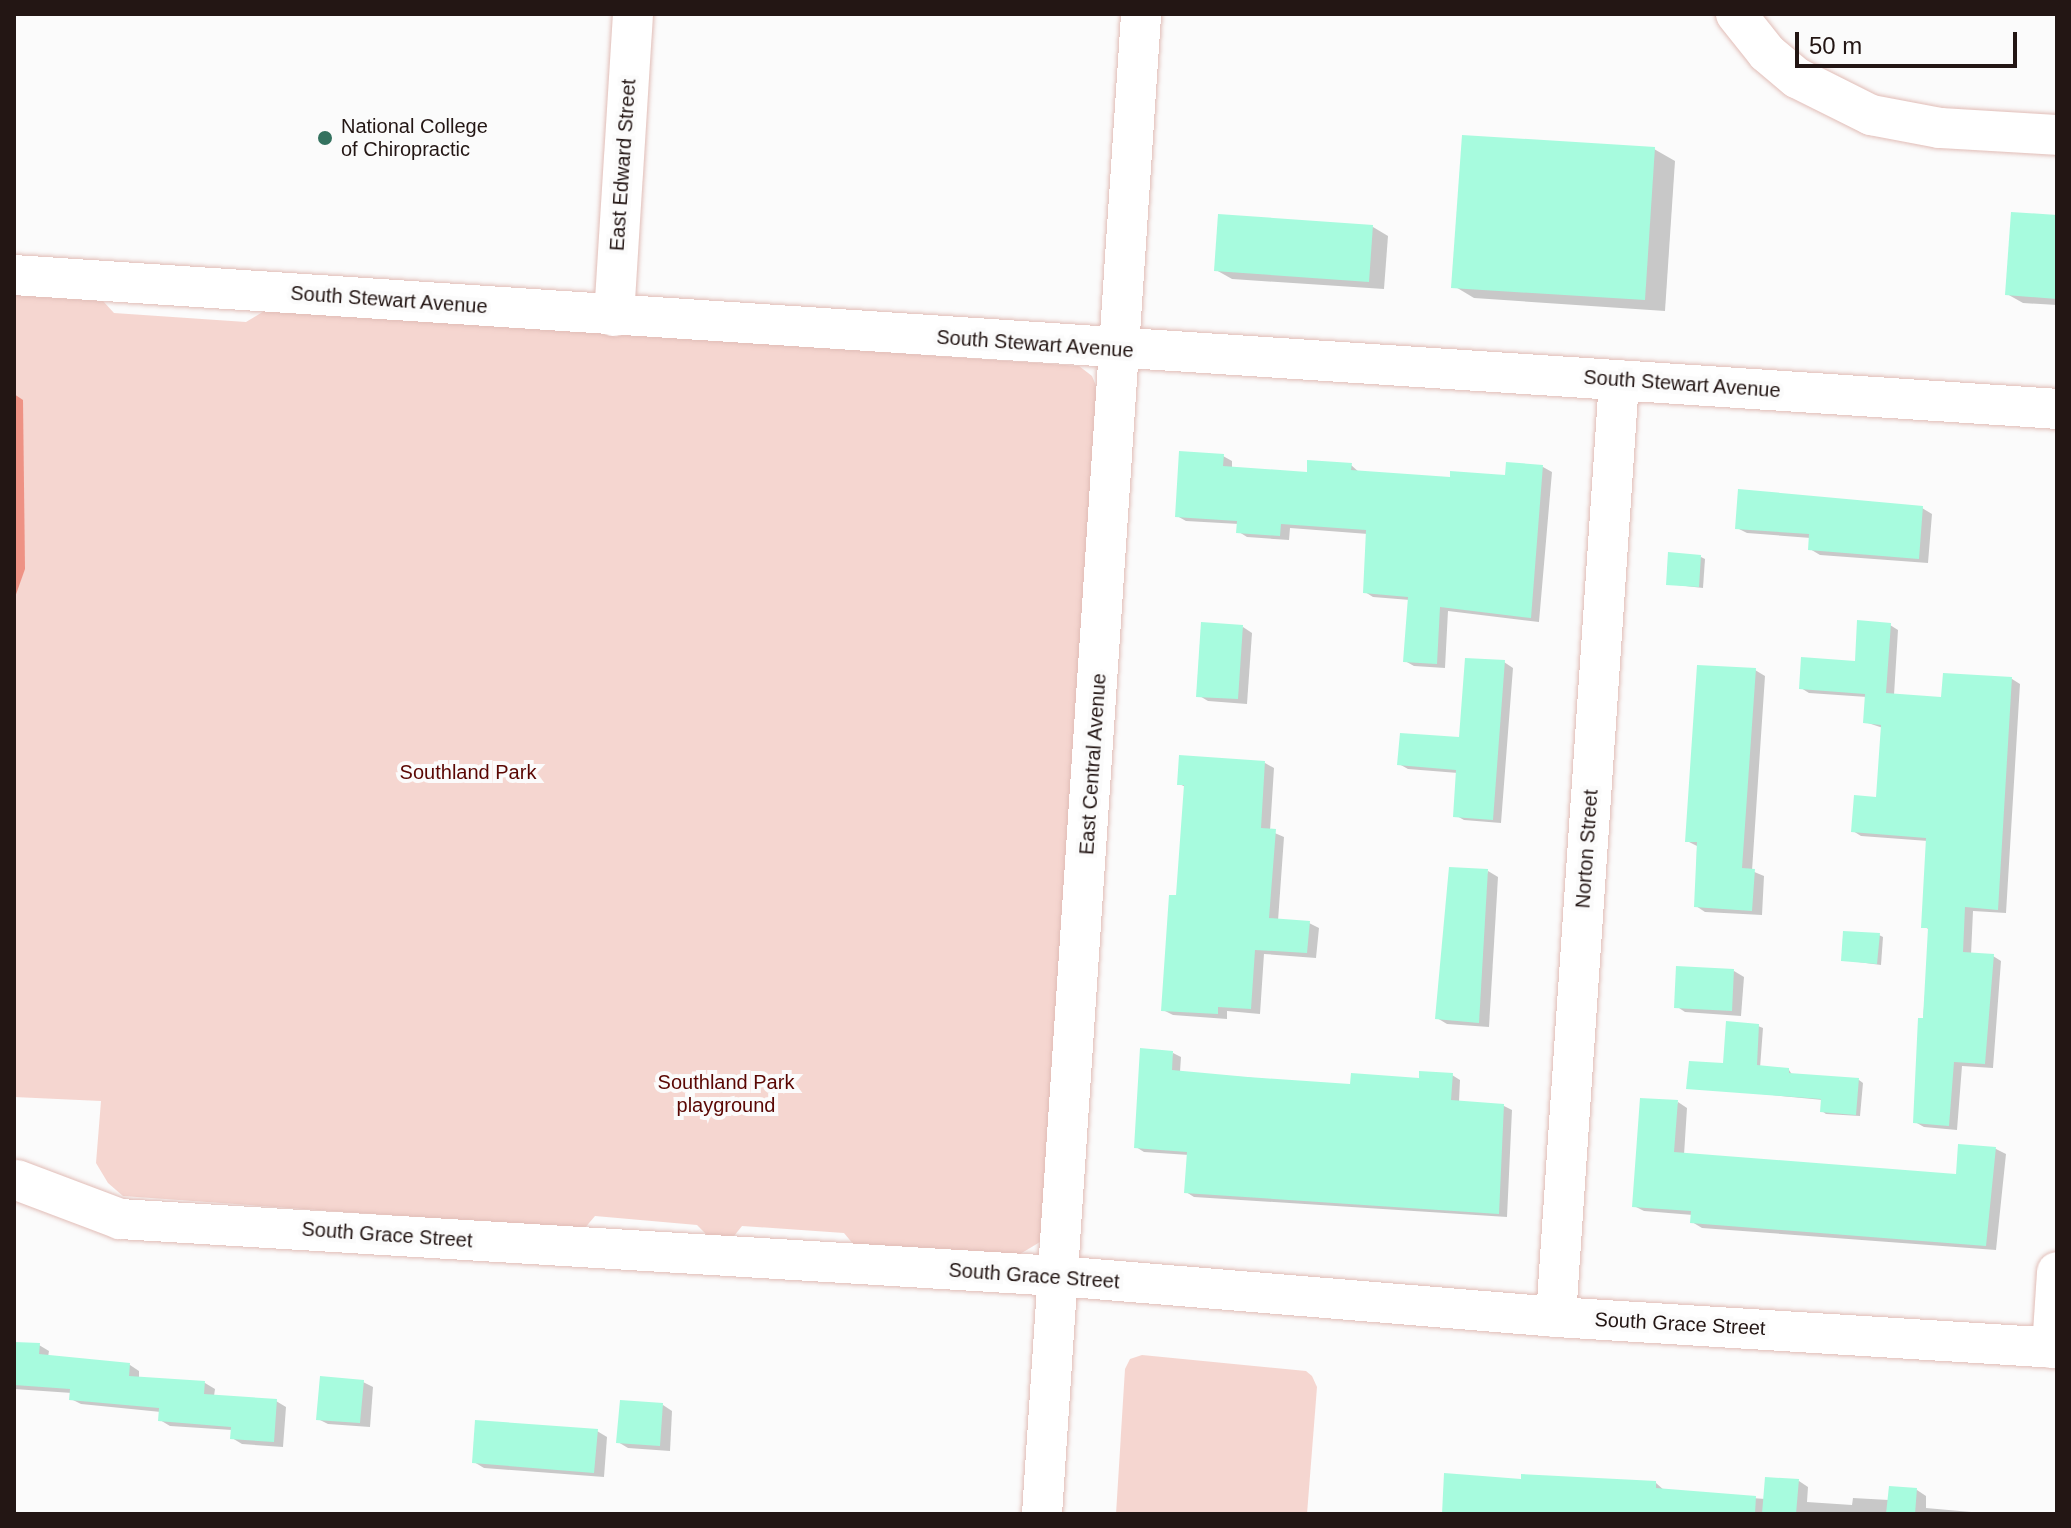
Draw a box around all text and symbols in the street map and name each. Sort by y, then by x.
scale bar [1799,16,2021,66]
text: 50 m [1809,32,1862,59]
street label: East Edward Street [605,78,641,252]
place label: National College of Chiropractic [341,114,488,161]
marker: National College of Chiropractic [316,129,334,147]
street label: South Stewart Avenue [289,281,489,319]
street label: South Stewart Avenue [935,325,1135,363]
street label: South Stewart Avenue [1582,365,1782,403]
street label: East Central Avenue [1075,672,1111,856]
park label: Southland Park [400,760,536,784]
street label: Norton Street [1571,789,1603,909]
park label: Southland Park playground [658,1070,794,1117]
street label: South Grace Street [301,1217,473,1253]
street label: South Grace Street [948,1258,1120,1294]
street label: South Grace Street [1594,1308,1766,1340]

